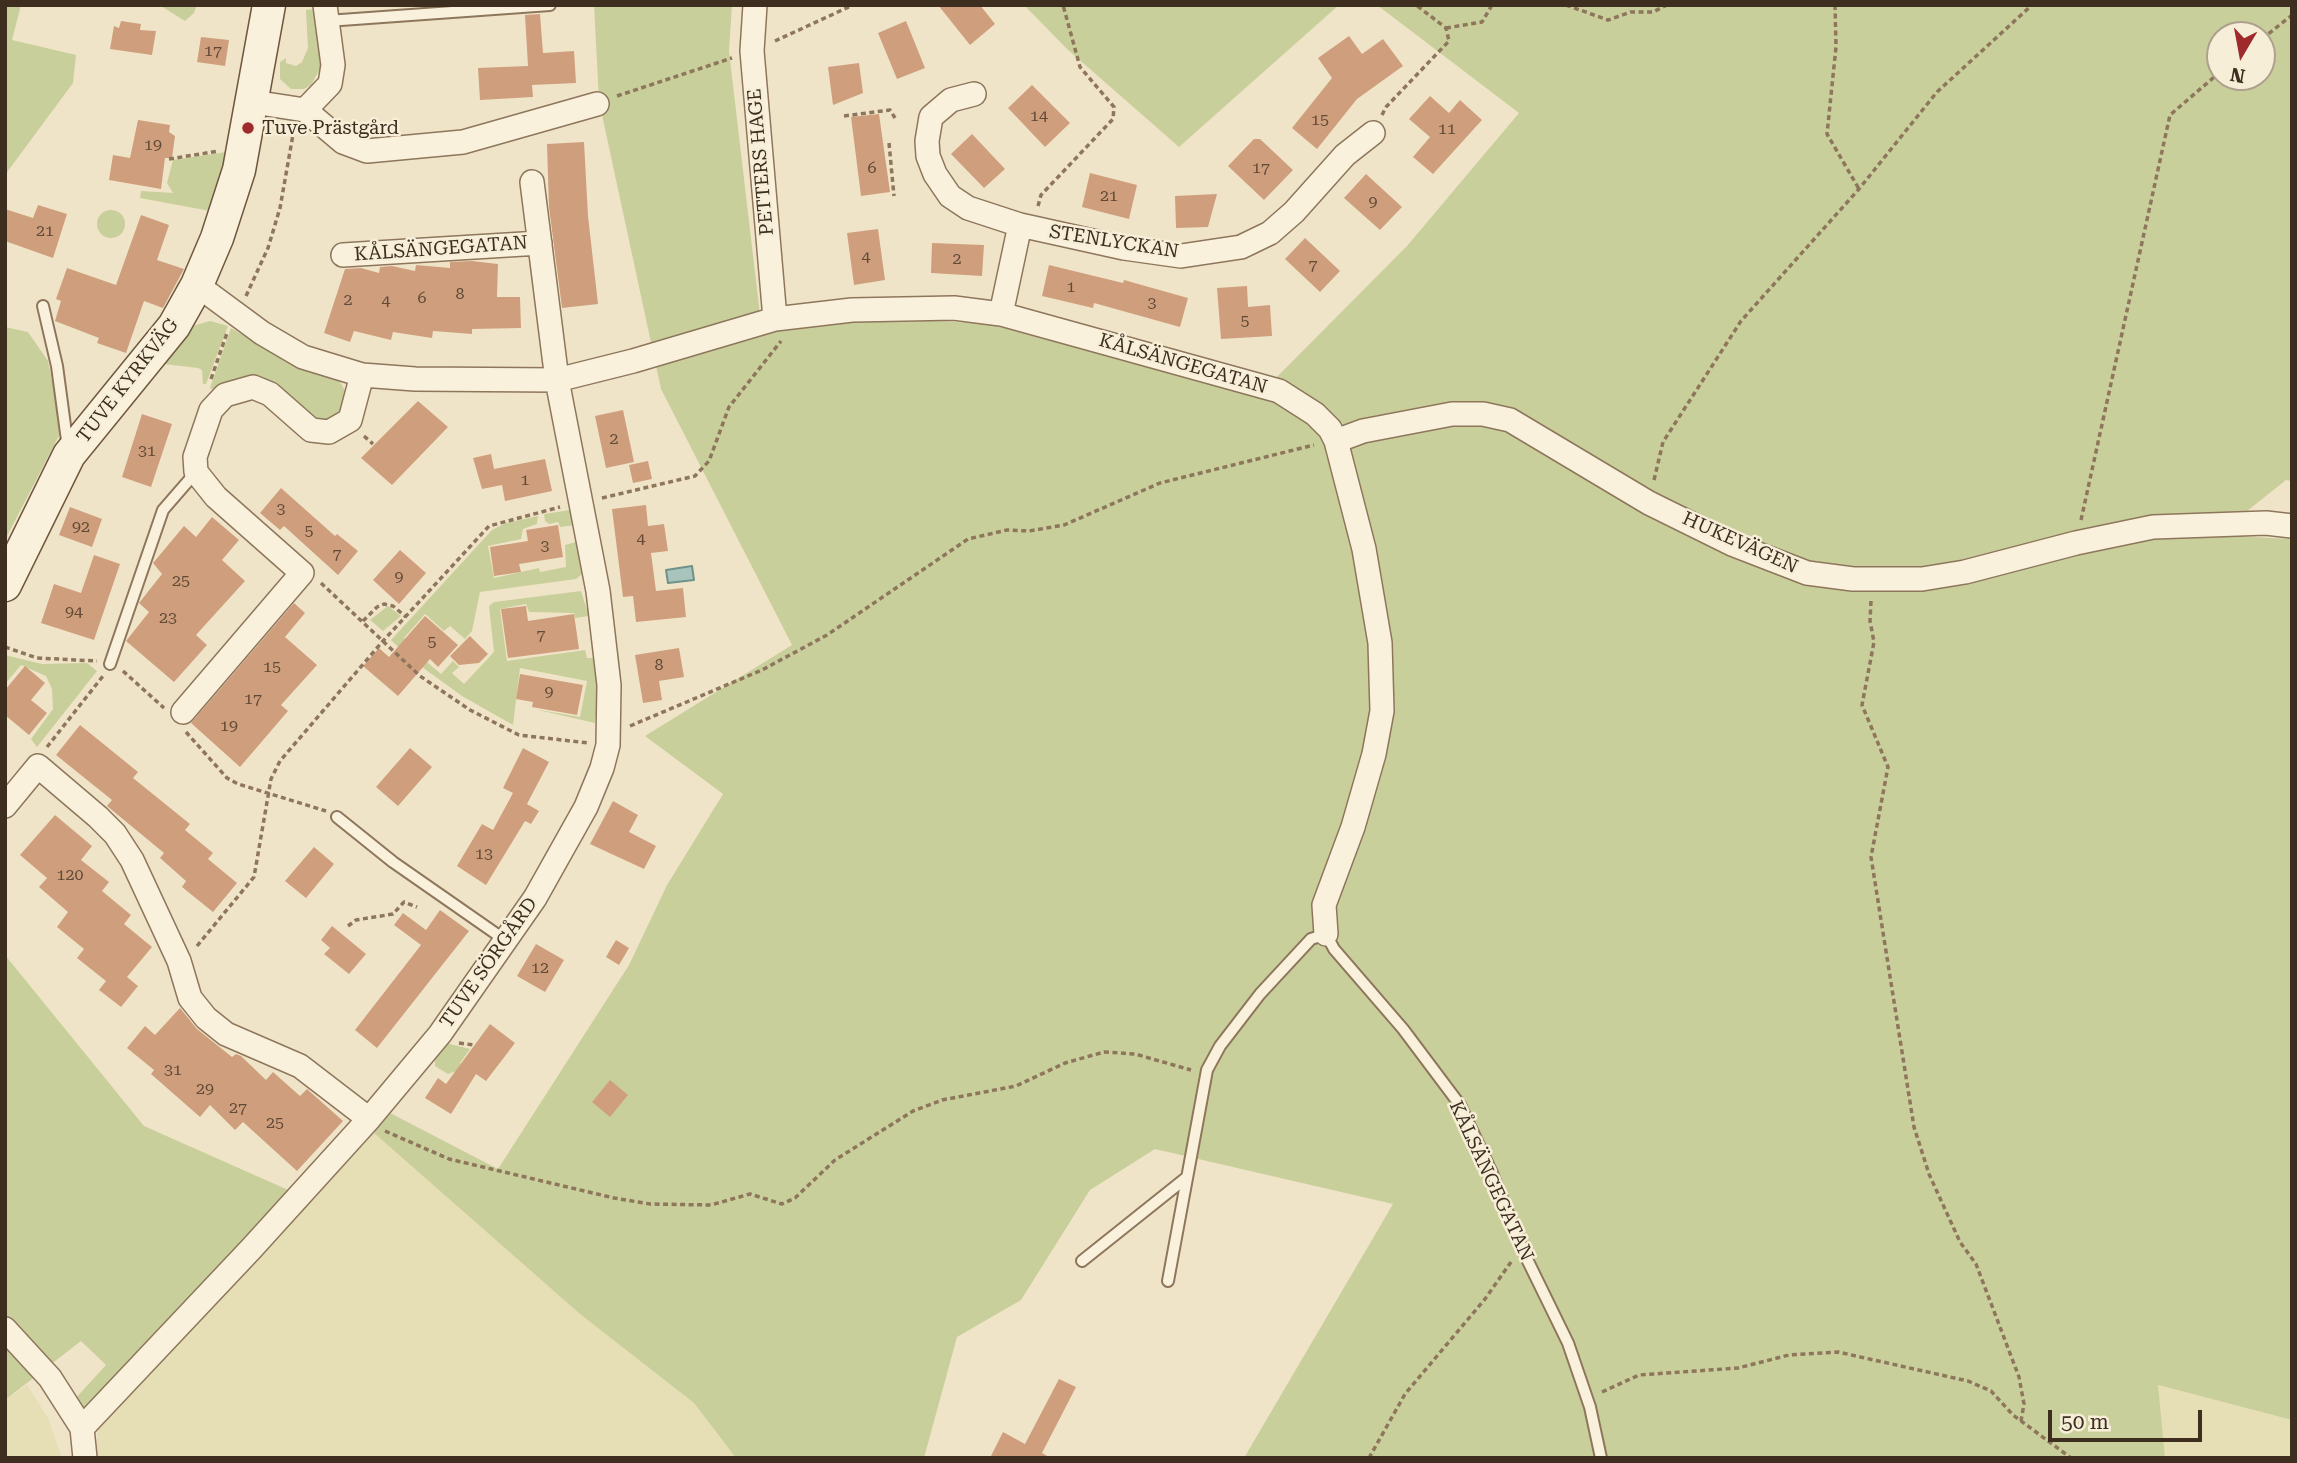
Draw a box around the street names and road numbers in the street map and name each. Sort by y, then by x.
street label: PETTERS HAGE [743,88,779,236]
street label: STENLYCKAN [1047,220,1181,264]
street label: KÅLSÄNGEGATAN [353,232,529,266]
street label: TUVE KYRKVÄG [72,314,184,448]
street label: KÅLSÄNGEGATAN [1096,329,1270,399]
street label: HUKEVÄGEN [1679,507,1801,579]
street label: TUVE SÖRGÅRD [435,893,543,1033]
street label: KÅLSÄNGEGATAN [1444,1097,1538,1265]

